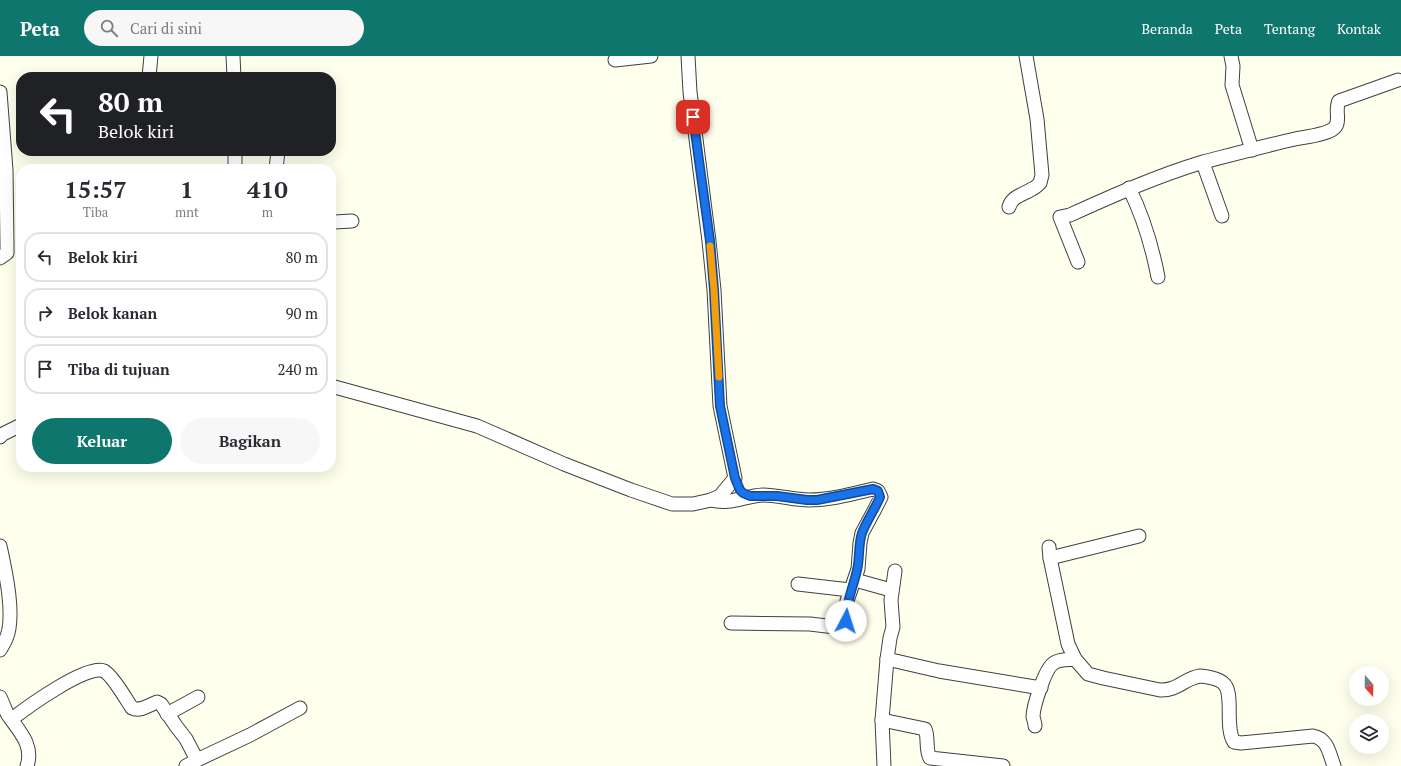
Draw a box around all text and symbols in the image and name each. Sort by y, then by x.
search box [84,10,364,46]
text: Peta [20,16,60,41]
icon: search [98,17,120,39]
text: Cari di sini [130,18,202,38]
text: Beranda [1141,19,1193,38]
text: Peta [1215,19,1242,38]
text: Tentang [1264,19,1315,38]
text: Kontak [1337,19,1381,38]
text: 80 m [98,83,163,120]
icon: left [32,88,84,140]
pin [676,100,710,134]
icon: arrive [682,106,704,128]
text: Belok kiri [98,119,174,143]
text: 15:57 [64,173,127,205]
text: 1 [180,173,194,205]
text: 410 [247,173,288,205]
text: Tiba [83,203,108,221]
text: mnt [175,203,199,221]
text: m [262,203,273,221]
icon: left [34,246,56,268]
text: Belok kiri [68,247,138,267]
text: 80 m [285,247,318,267]
icon: right [34,302,56,324]
text: Belok kanan [68,303,157,323]
text: 90 m [285,303,318,323]
icon: arrive [34,358,56,380]
text: Tiba di tujuan [68,359,170,379]
text: 240 m [277,359,318,379]
button: Keluar [32,418,172,464]
button: Bagikan [180,418,320,464]
position arrow [825,600,867,642]
north arrow [1349,666,1389,706]
map controls [1349,666,1389,754]
button: layers [1349,714,1389,754]

